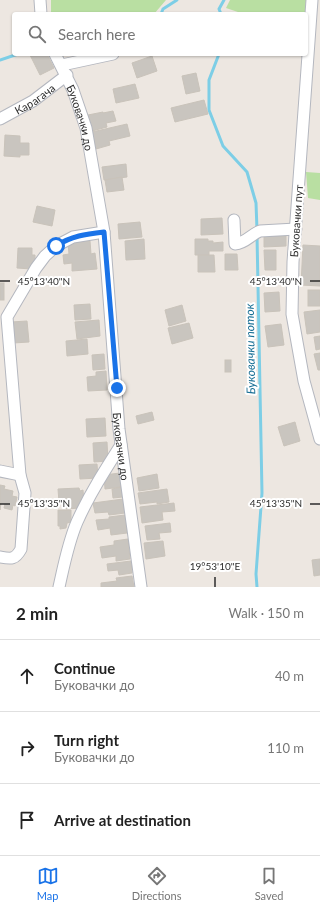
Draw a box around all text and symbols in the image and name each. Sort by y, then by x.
search box [12,12,308,56]
icon: search [26,23,48,45]
text: Search here [58,25,135,43]
street label: Карагача [12,81,57,116]
street label: Буковачки до [65,82,96,152]
street label: Буковачки пут [287,184,305,258]
route start [47,237,65,255]
text: 45°13'40"N [18,275,70,287]
text: 45°13'40"N [250,275,302,287]
water label: Буковачки поток [242,303,258,395]
route end [108,379,126,397]
street label: Буковачки до [111,412,133,481]
text: 45°13'35"N [18,497,70,509]
text: 45°13'35"N [250,497,302,509]
text: 19°53'10"E [190,560,240,572]
text: 2 min [16,603,58,624]
text: Walk · 150 m [228,605,304,621]
text: Continue [54,659,115,677]
icon: ahead [16,665,38,687]
text: 40 m [275,668,304,684]
text: Буковачки до [54,677,135,693]
text: Turn right [54,731,119,749]
icon: right [16,737,38,759]
text: 110 m [267,740,304,756]
text: Буковачки до [54,749,135,765]
icon: arrive [16,809,38,831]
text: Arrive at destination [54,811,191,829]
tab: Map [37,865,59,902]
tab: Directions [132,865,181,902]
tab: Saved [255,865,283,902]

